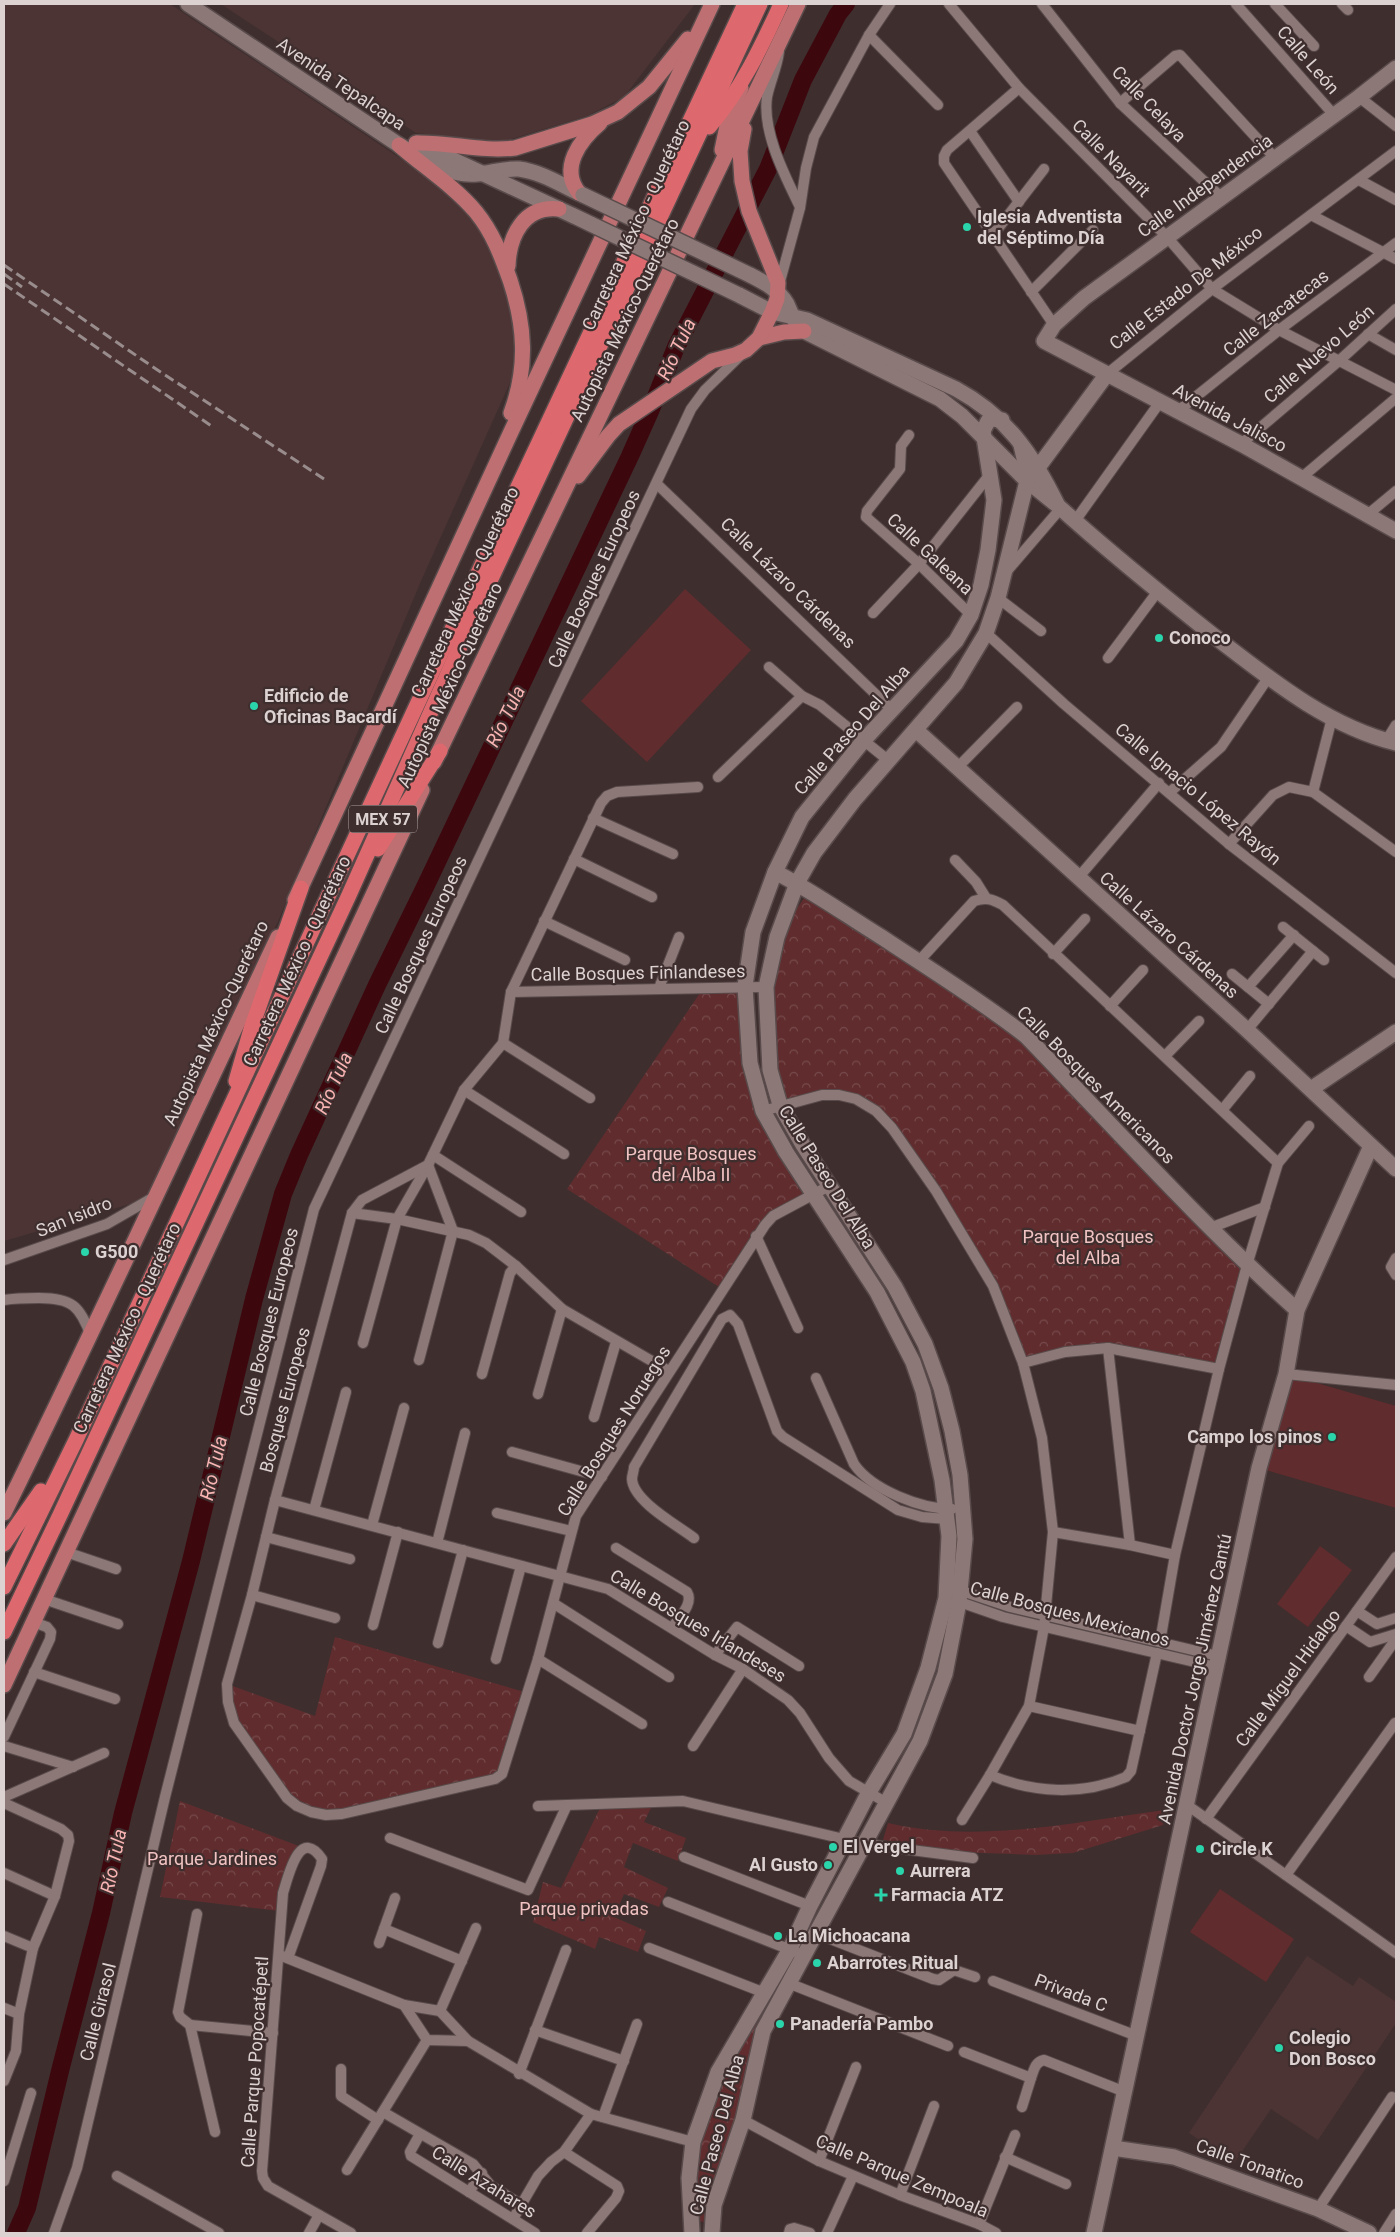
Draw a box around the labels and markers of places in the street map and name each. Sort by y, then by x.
place label: Iglesia Adventista del Séptimo Día [977,206,1122,248]
marker: Iglesia Adventista del Séptimo Día [961,221,973,233]
place label: Conoco [1169,627,1231,648]
marker: Conoco [1153,632,1165,644]
place label: Edificio de Oficinas Bacardí [264,685,398,727]
marker: Edificio de Oficinas Bacardí [248,700,260,712]
place label: G500 [95,1241,138,1262]
marker: G500 [79,1246,91,1258]
place label: Campo los pinos [1187,1426,1322,1447]
marker: Campo los pinos [1326,1431,1338,1443]
place label: El Vergel [843,1836,915,1857]
place label: Circle K [1210,1838,1273,1859]
marker: El Vergel [827,1841,839,1853]
marker: Circle K [1194,1843,1206,1855]
place label: Al Gusto [749,1854,818,1875]
marker: Al Gusto [822,1859,834,1871]
place label: Aurrera [910,1860,971,1881]
marker: Aurrera [894,1865,906,1877]
place label: Farmacia ATZ [891,1884,1003,1905]
marker: Farmacia ATZ [875,1889,887,1901]
place label: La Michoacana [788,1925,911,1946]
marker: La Michoacana [772,1930,784,1942]
place label: Abarrotes Ritual [827,1952,958,1973]
marker: Abarrotes Ritual [811,1957,823,1969]
place label: Panadería Pambo [790,2013,933,2034]
marker: Panadería Pambo [774,2018,786,2030]
place label: Colegio Don Bosco [1289,2027,1376,2069]
marker: Colegio Don Bosco [1273,2042,1285,2054]

